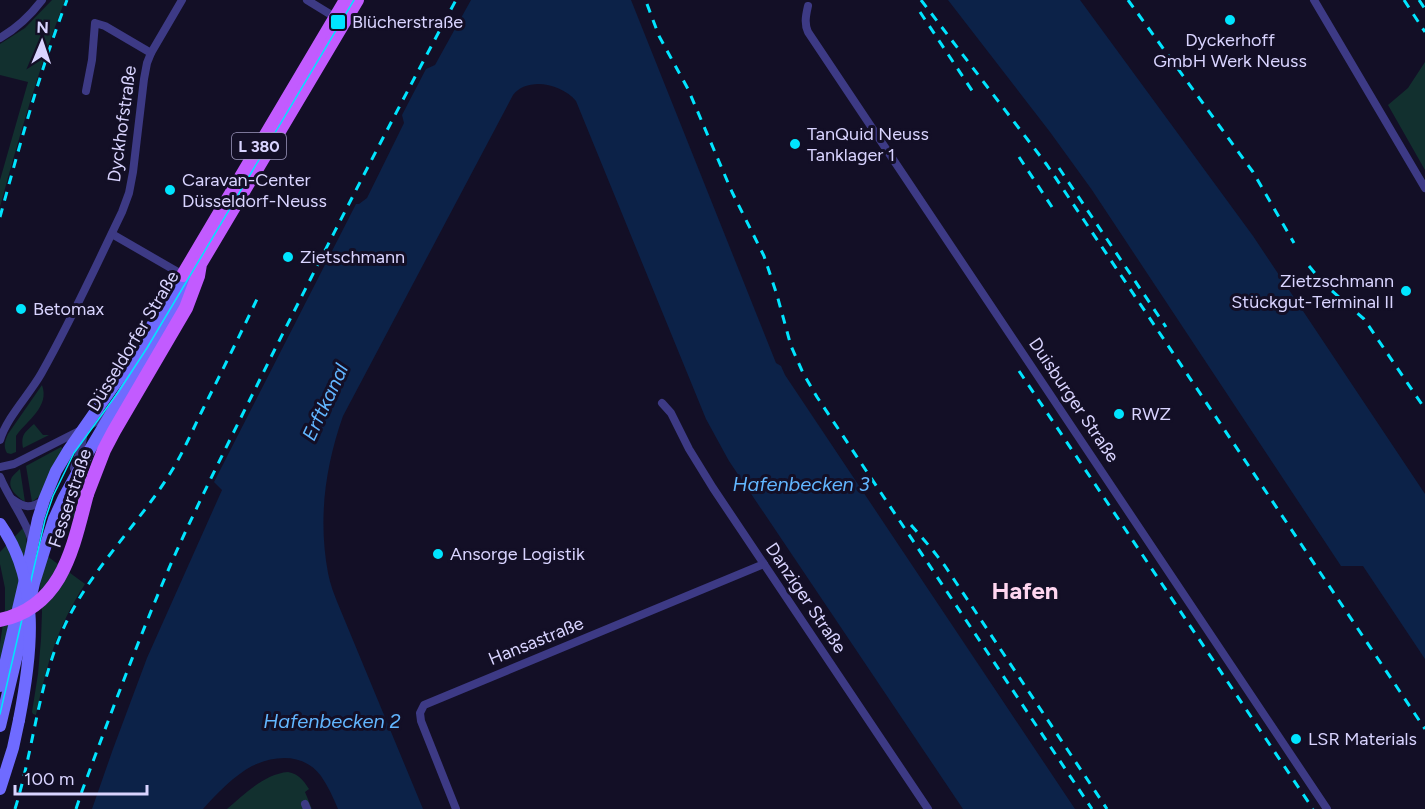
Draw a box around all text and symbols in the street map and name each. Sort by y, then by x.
place label: Blücherstraße [352,11,463,33]
north arrow [12,12,72,72]
marker: Blücherstraße [329,13,347,31]
marker: Dyckerhoff GmbH Werk Neuss [1223,13,1237,27]
text: N [36,18,49,37]
place label: Dyckerhoff GmbH Werk Neuss [1153,29,1307,72]
street label: Dyckhofstraße [103,64,141,184]
place label: TanQuid Neuss Tanklager 1 [807,123,929,166]
road number: L 380 [232,133,286,159]
marker: TanQuid Neuss Tanklager 1 [788,137,802,151]
place label: Caravan-Center Düsseldorf-Neuss [182,169,327,212]
marker: Caravan-Center Düsseldorf-Neuss [163,183,177,197]
place label: Zietschmann [300,246,405,268]
marker: Zietschmann [281,250,295,264]
street label: Düsseldorfer Straße [82,267,184,415]
place label: Zietzschmann Stückgut-Terminal II [1231,270,1394,313]
marker: Zietzschmann Stückgut-Terminal II [1399,284,1413,298]
place label: Betomax [33,298,105,320]
marker: Betomax [14,302,28,316]
street label: Duisburger Straße [1024,333,1124,467]
water label: Erftkanal [297,359,354,444]
place label: RWZ [1131,403,1171,425]
marker: RWZ [1112,407,1126,421]
street label: Fesserstraße [44,446,96,550]
water label: Hafenbecken 3 [732,472,870,496]
street label: Danziger Straße [761,539,851,658]
place label: Ansorge Logistik [450,543,585,565]
marker: Ansorge Logistik [431,547,445,561]
district label: Hafen [992,576,1058,605]
street label: Hansastraße [485,612,587,670]
water label: Hafenbecken 2 [263,709,401,733]
place label: LSR Materials [1308,728,1417,750]
marker: LSR Materials [1289,732,1303,746]
scale bar [15,758,147,796]
text: 100 m [24,768,74,790]

